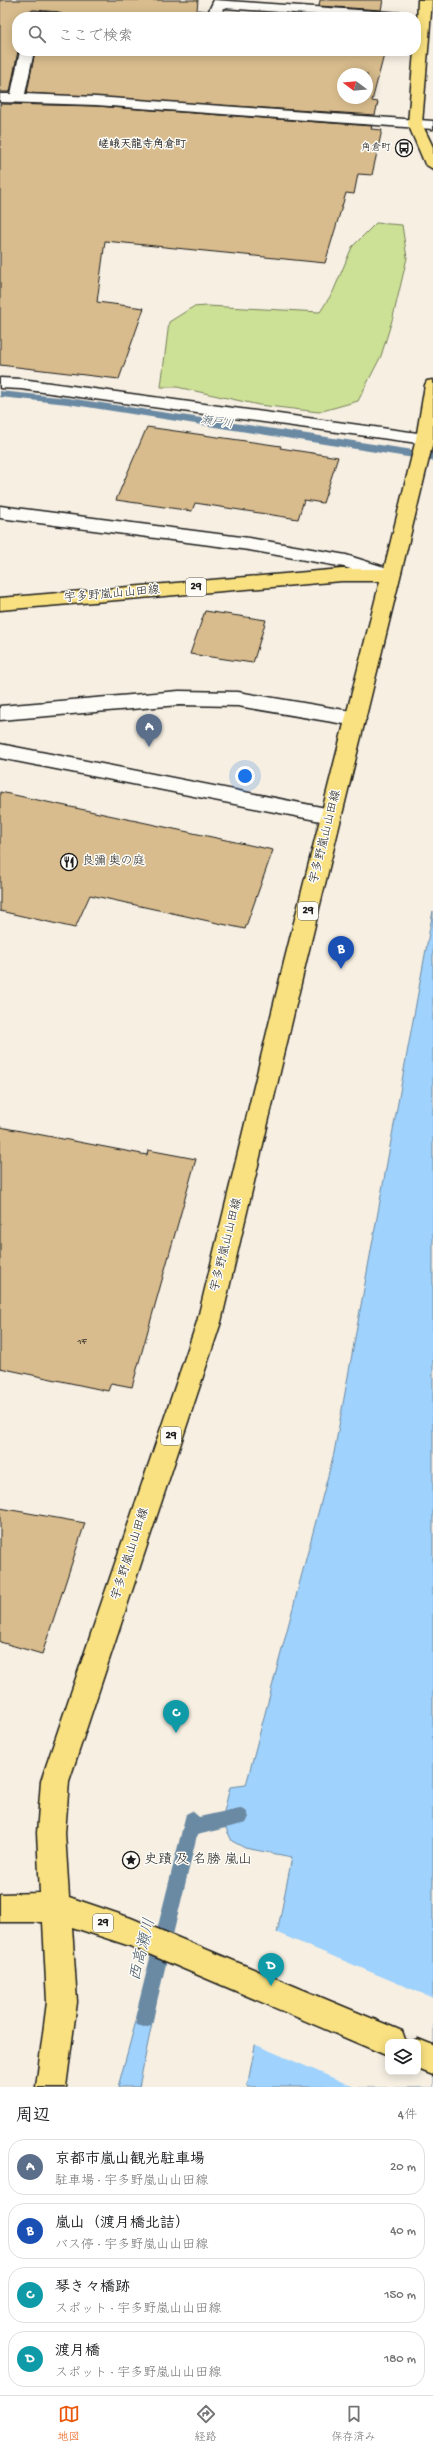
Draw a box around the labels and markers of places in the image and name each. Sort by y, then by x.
bus stop icon: 角倉町 [394,138,414,158]
place label: 角倉町 [361,142,391,154]
pin: A [136,714,162,747]
restaurant icon: 良彌 奥の庭 [59,852,79,872]
place label: 良彌 奥の庭 [82,854,145,869]
pin: B [328,936,354,969]
pin: C [163,1700,189,1733]
place icon: 史蹟 及 名勝 嵐山 [121,1850,141,1870]
place label: 史蹟 及 名勝 嵐山 [144,1852,252,1869]
pin: D [258,1953,284,1986]

